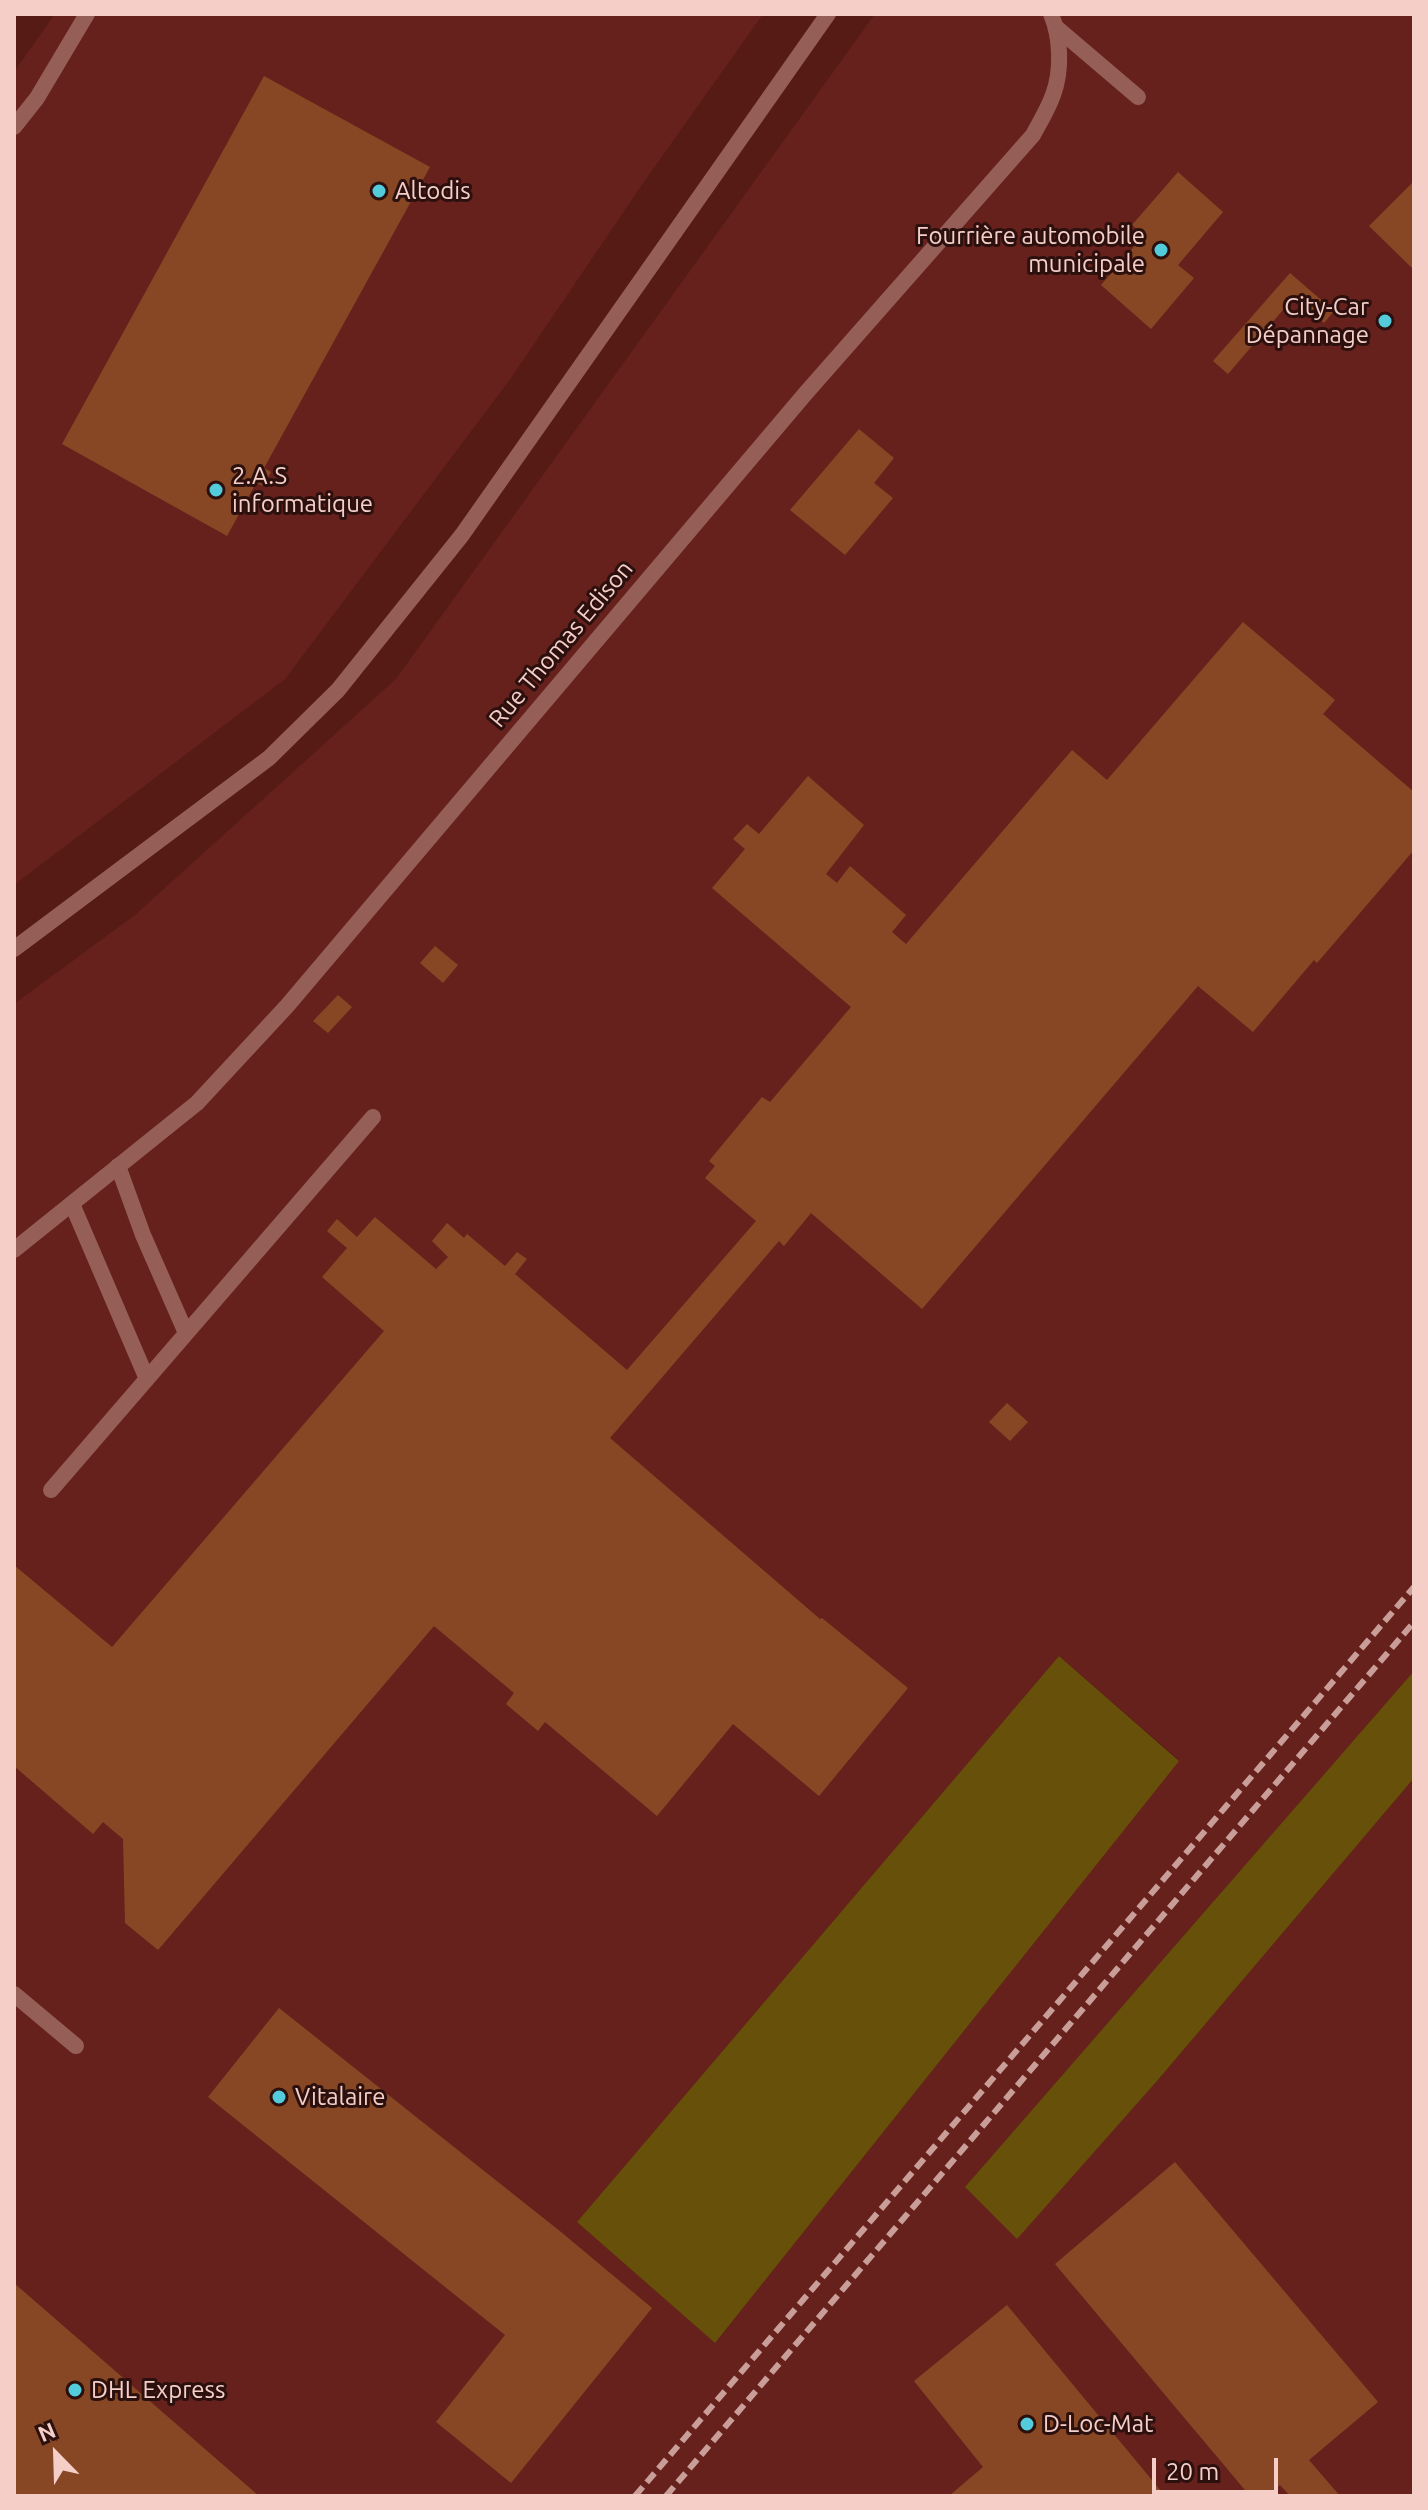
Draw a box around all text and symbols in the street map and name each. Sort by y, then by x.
place label: Altodis [395,177,471,205]
marker: Altodis [370,182,388,200]
place label: Fourrière automobile municipale [916,222,1145,278]
marker: Fourrière automobile municipale [1152,241,1170,259]
place label: City-Car Dépannage [1246,293,1369,349]
marker: City-Car Dépannage [1376,312,1394,330]
place label: 2.A.S informatique [232,462,373,518]
marker: 2.A.S informatique [207,481,225,499]
street label: Rue Thomas Edison [483,555,639,733]
place label: Vitalaire [295,2083,385,2111]
marker: Vitalaire [270,2088,288,2106]
place label: DHL Express [91,2376,225,2404]
marker: DHL Express [66,2381,84,2399]
place label: D-Loc-Mat [1043,2410,1153,2438]
north arrow [16,2414,96,2494]
marker: D-Loc-Mat [1018,2415,1036,2433]
text: N [34,2417,59,2446]
scale bar [1156,2442,1282,2492]
text: 20 m [1166,2458,1219,2485]

